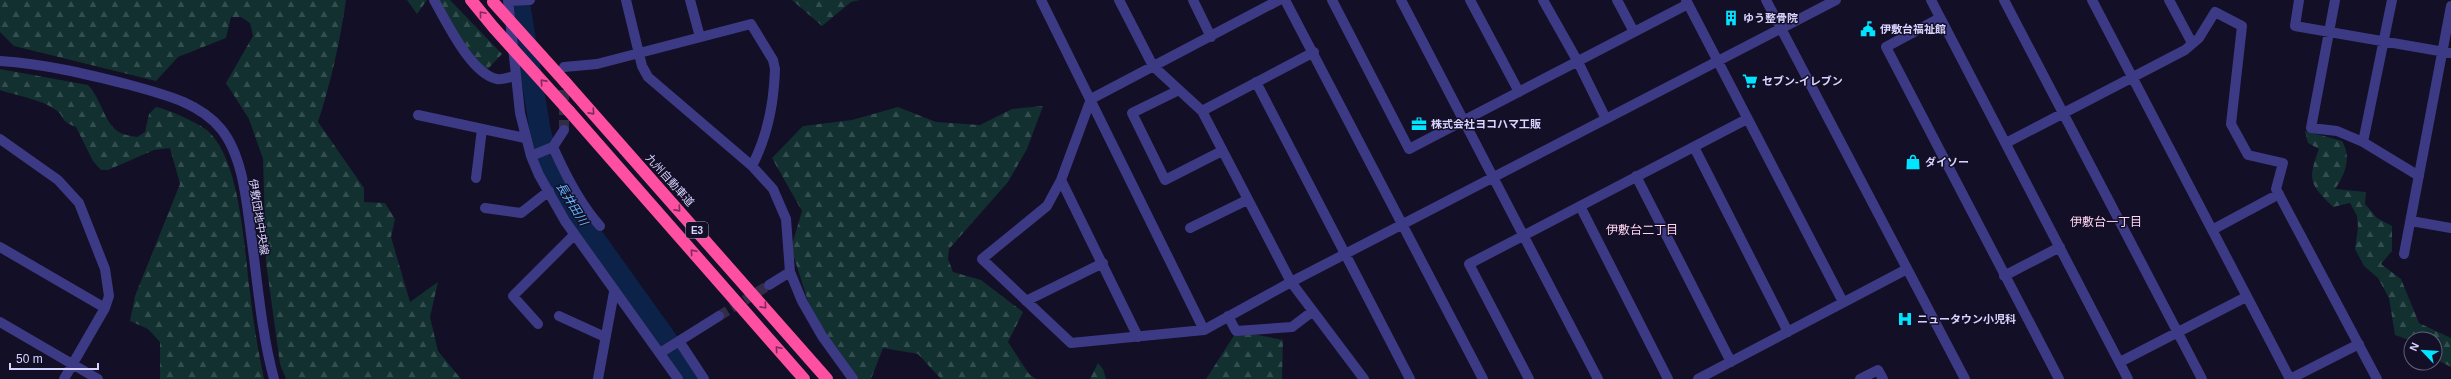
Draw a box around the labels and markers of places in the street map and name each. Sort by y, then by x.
building icon: ゆう整骨院 [1722,9,1740,27]
place label: ゆう整骨院 [1743,12,1798,24]
public building icon: 伊敷台福祉館 [1859,20,1877,38]
place label: 伊敷台福祉館 [1880,23,1946,35]
supermarket icon: セブン-イレブン [1741,72,1759,90]
place label: セブン-イレブン [1762,75,1843,87]
office icon: 株式会社ヨコハマ工販 [1410,115,1428,133]
place label: 株式会社ヨコハマ工販 [1431,118,1541,130]
shop icon: ダイソー [1904,153,1922,171]
place label: ダイソー [1925,156,1969,168]
hospital icon: ニュータウン小児科 [1896,310,1914,328]
place label: ニュータウン小児科 [1917,313,2016,325]

